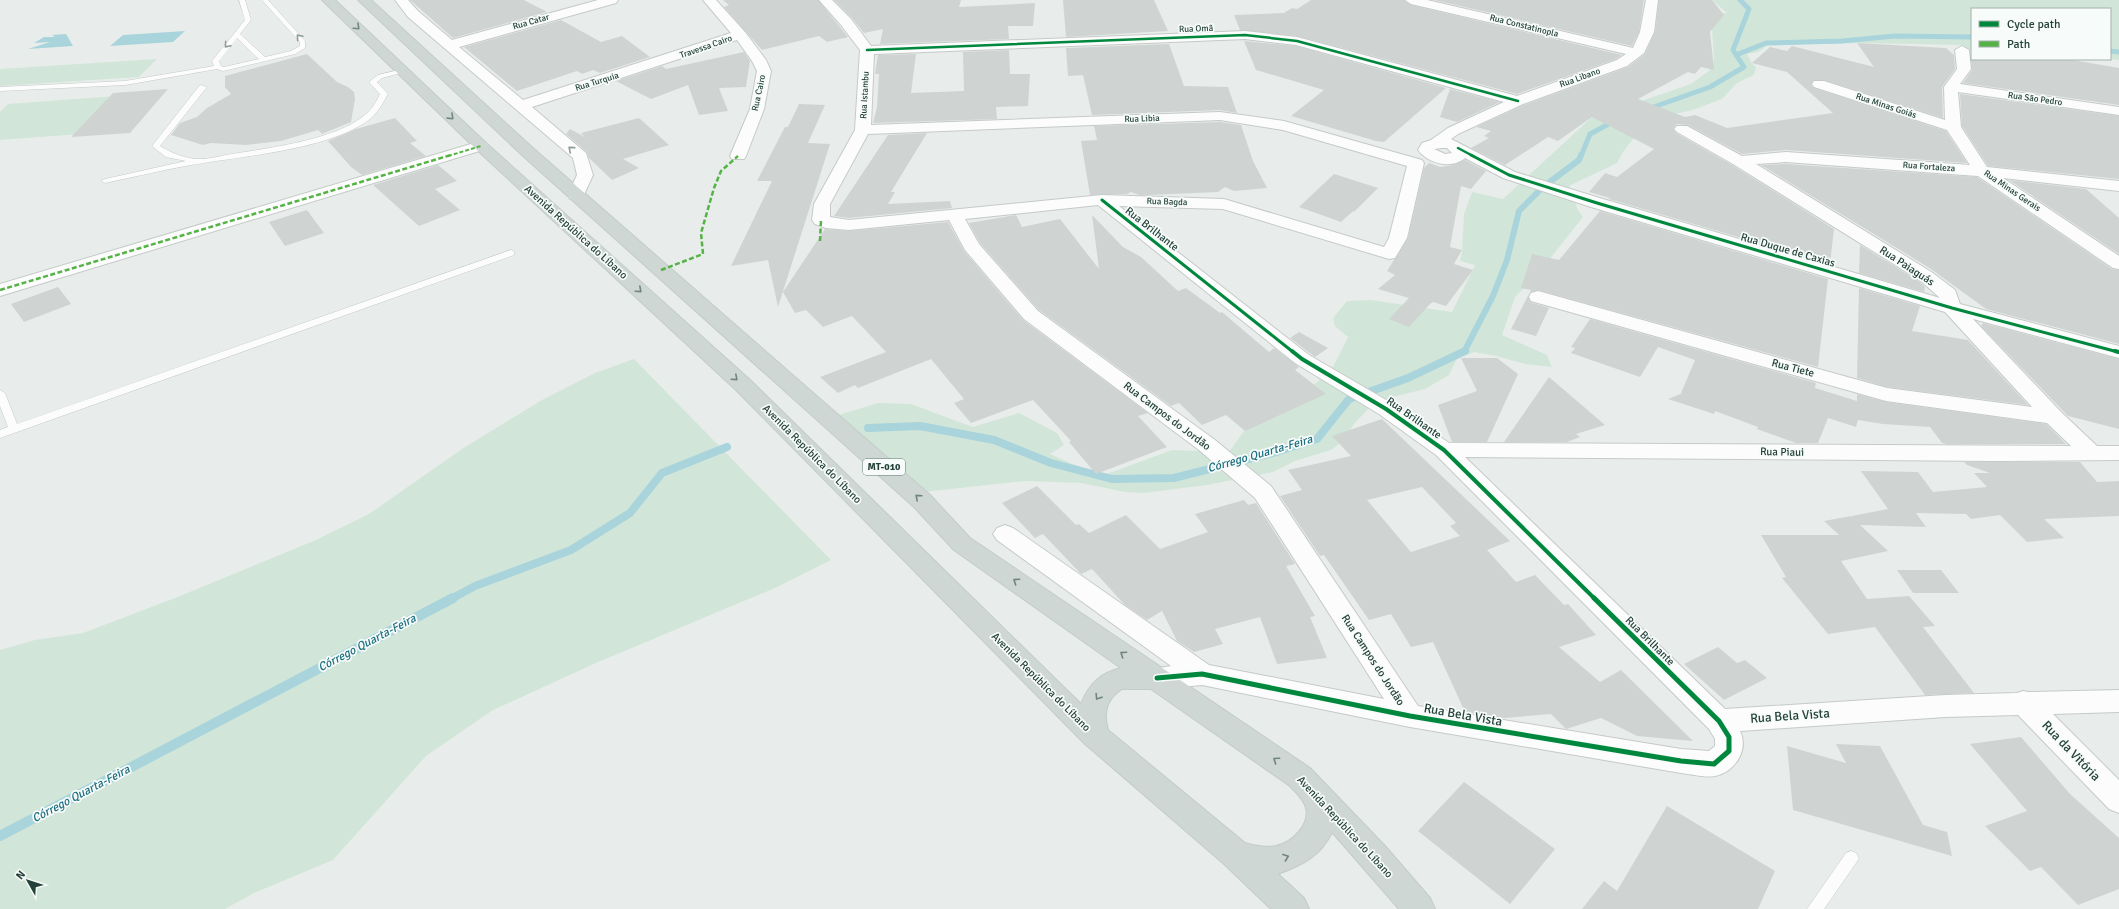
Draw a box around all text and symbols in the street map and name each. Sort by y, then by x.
legend [1971,8,2111,60]
street label: Rua Catar [511,11,551,32]
street label: Rua Constatinopla [1488,12,1560,40]
text: Cycle path [2007,17,2060,32]
one-way arrow [352,22,360,30]
street label: Rua Omã [1179,23,1214,35]
street label: Travessa Cairo [678,33,734,61]
one-way arrow [296,35,303,42]
text: Path [2007,37,2030,52]
one-way arrow [225,40,232,47]
street label: Rua Libano [1558,65,1602,90]
street label: Rua Turquia [574,70,621,94]
street label: Rua Istambu [858,71,872,119]
street label: Rua Cairo [750,74,768,112]
street label: Rua São Pedro [2007,90,2063,108]
street label: Rua Minas Goiás [1854,91,1918,121]
one-way arrow [446,112,454,119]
street label: Rua Libia [1124,113,1160,125]
one-way arrow [569,146,576,153]
street label: Rua Fortaleza [1902,160,1956,174]
street label: Rua Minas Gerais [1981,168,2043,214]
street label: Avenida República do Líbano [522,182,630,282]
street label: Rua Bagda [1146,196,1188,208]
street label: Rua Brilhante [1123,204,1181,254]
street label: Rua Duque de Caxias [1739,230,1837,270]
street label: Rua Paiaguás [1877,243,1937,289]
one-way arrow [634,285,642,293]
street label: Rua Tiete [1770,356,1816,380]
one-way arrow [730,373,738,380]
street label: Rua Campos do Jordão [1121,379,1213,453]
street label: Rua Brilhante [1384,394,1444,442]
street label: Avenida República do Líbano [760,402,864,506]
water label: Córrego Quarta-Feira [1206,432,1315,476]
street label: Rua Piaui [1760,445,1804,459]
road number: MT-010 [863,459,905,475]
one-way arrow [915,494,922,501]
one-way arrow [1013,578,1020,586]
water label: Córrego Quarta-Feira [316,610,419,675]
street label: Rua Campos do Jordão [1339,612,1407,708]
street label: Rua Brilhante [1623,614,1677,668]
street label: Avenida República do Líbano [989,630,1093,734]
one-way arrow [1120,651,1127,659]
one-way arrow [1096,693,1103,700]
street label: Rua Bela Vista [1422,700,1504,730]
street label: Rua Bela Vista [1750,705,1830,727]
street label: Rua da Vitória [2038,718,2104,784]
one-way arrow [1273,757,1280,765]
water label: Córrego Quarta-Feira [30,761,133,826]
street label: Avenida República do Líbano [1294,773,1396,881]
one-way arrow [1282,853,1289,862]
north arrow [8,861,48,901]
text: N [13,868,28,882]

